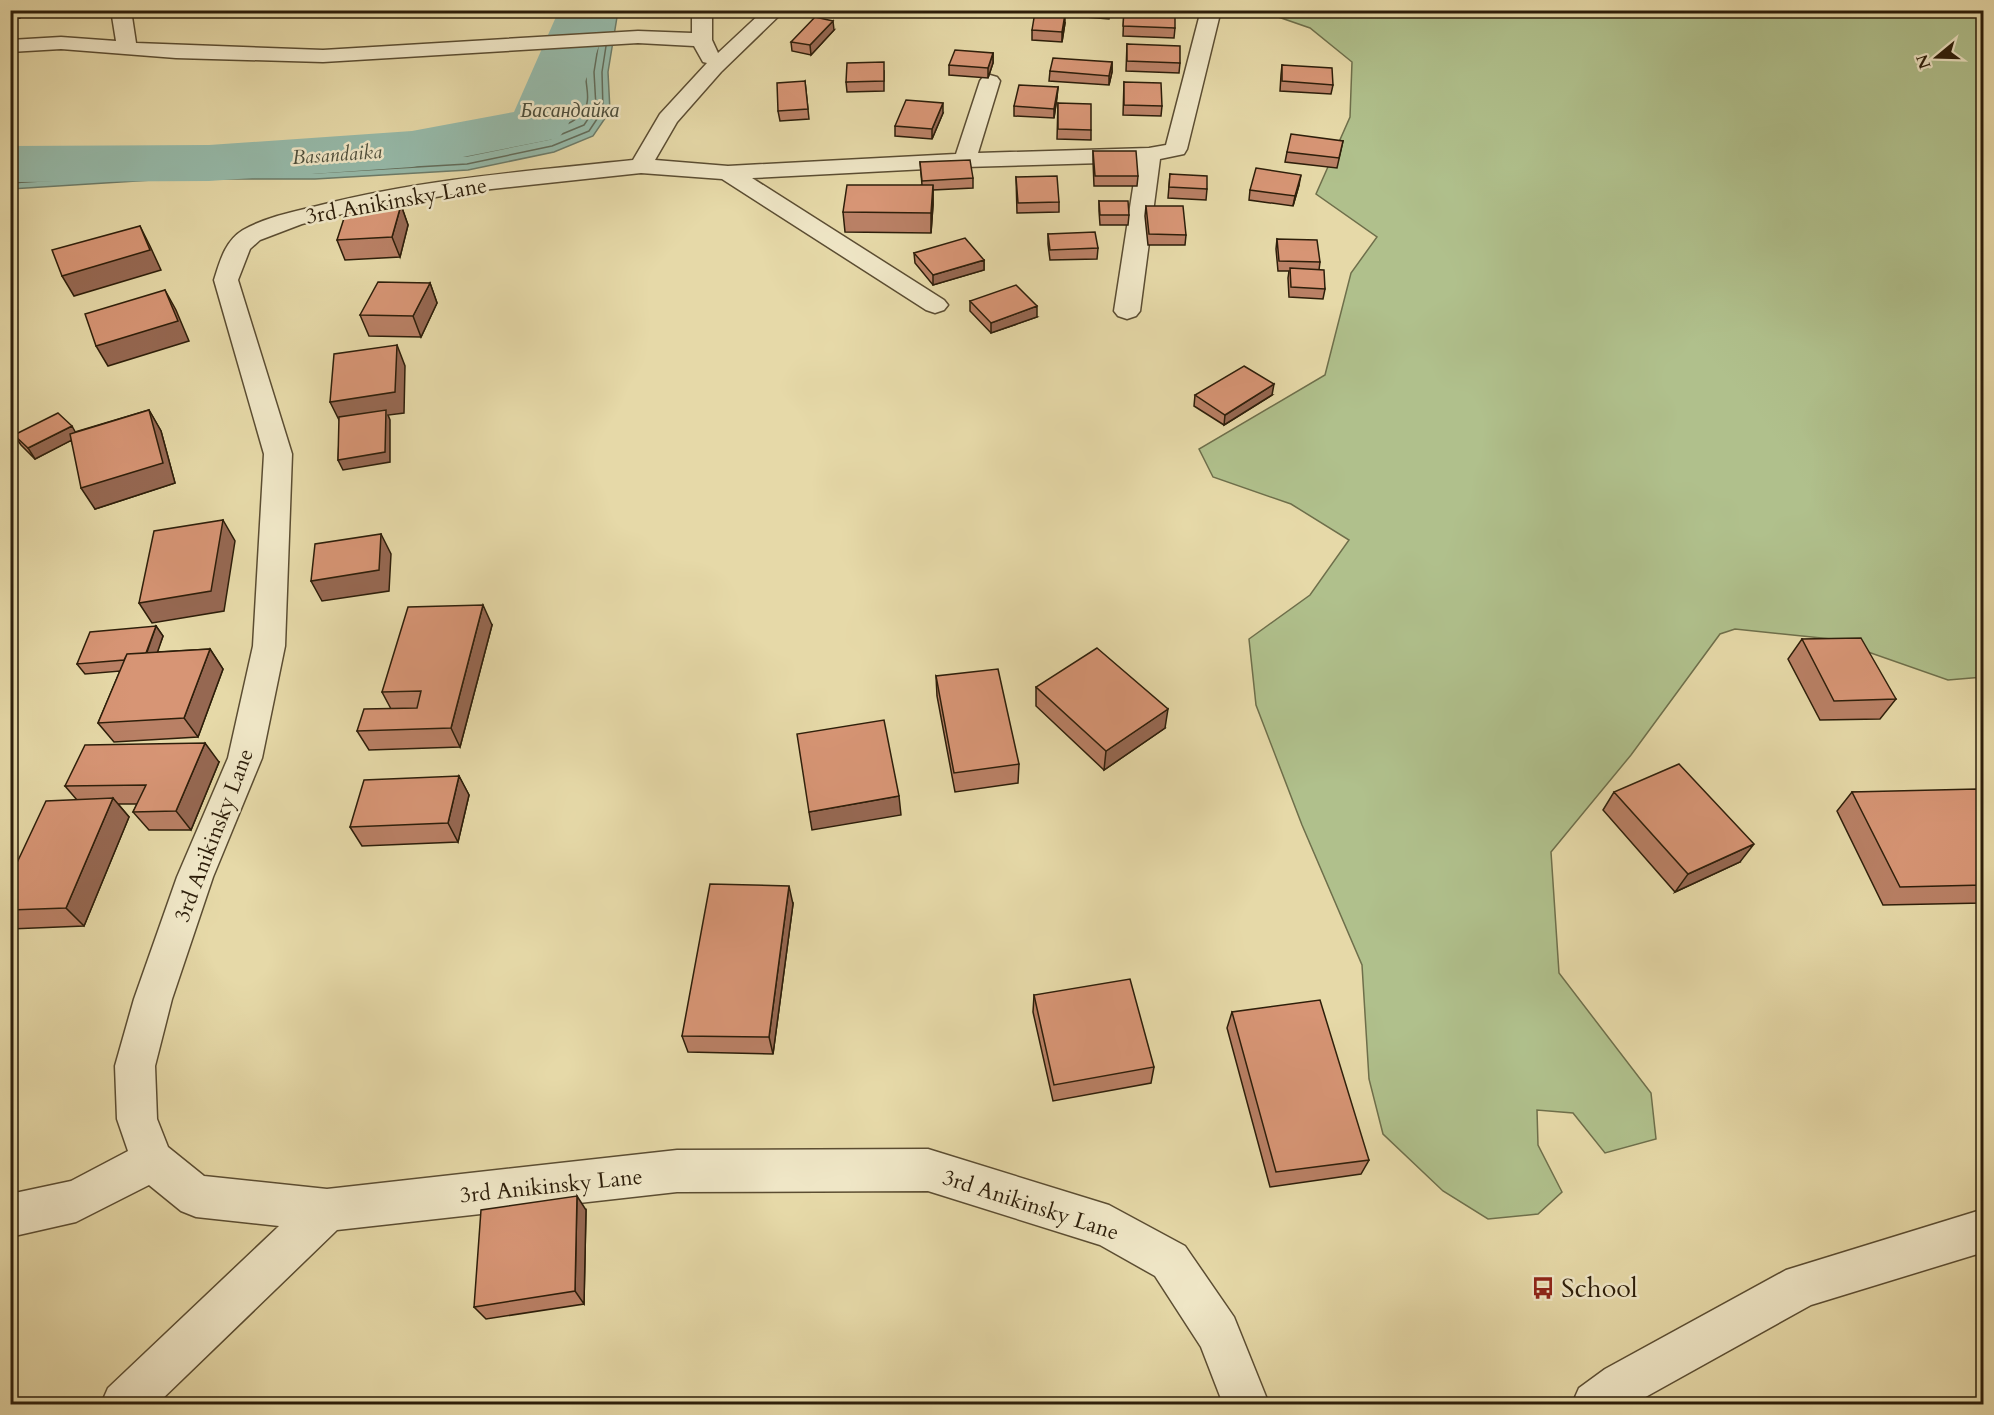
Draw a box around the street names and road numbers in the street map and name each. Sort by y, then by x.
street label: 3rd Anikinsky Lane [303,170,489,232]
street label: 3rd Anikinsky Lane [167,744,261,926]
street label: 3rd Anikinsky Lane [458,1161,644,1211]
street label: 3rd Anikinsky Lane [939,1162,1123,1248]

